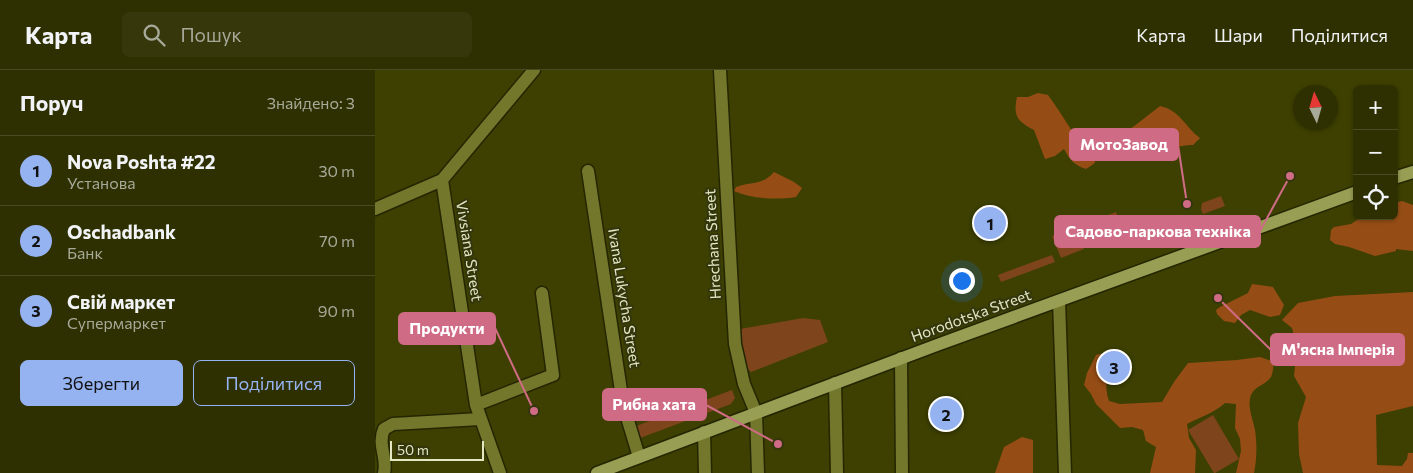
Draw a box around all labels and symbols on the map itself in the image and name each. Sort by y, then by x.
north arrow [1293,85,1338,130]
callout: МотоЗавод [1070,129,1178,160]
text: МотоЗавод [1080,134,1168,153]
street label: Hrechana Street [700,188,724,300]
street label: Vivsiana Street [453,199,487,303]
pin: 1 [974,204,1006,242]
callout: Садово-паркова техніка [1055,216,1260,247]
text: Садово-паркова техніка [1065,221,1251,240]
street label: Ivana Lukycha Street [605,227,645,369]
your location [949,268,975,294]
street label: Horodotska Street [908,285,1033,345]
callout: Продукти [399,313,495,344]
text: Продукти [409,318,485,337]
callout: М'ясна Імперія [1271,334,1404,365]
text: М'ясна Імперія [1281,339,1395,358]
pin: 3 [1098,348,1130,386]
callout: Рибна хата [603,389,706,420]
text: Рибна хата [612,394,696,413]
pin: 2 [930,395,962,433]
scale bar [390,438,484,461]

